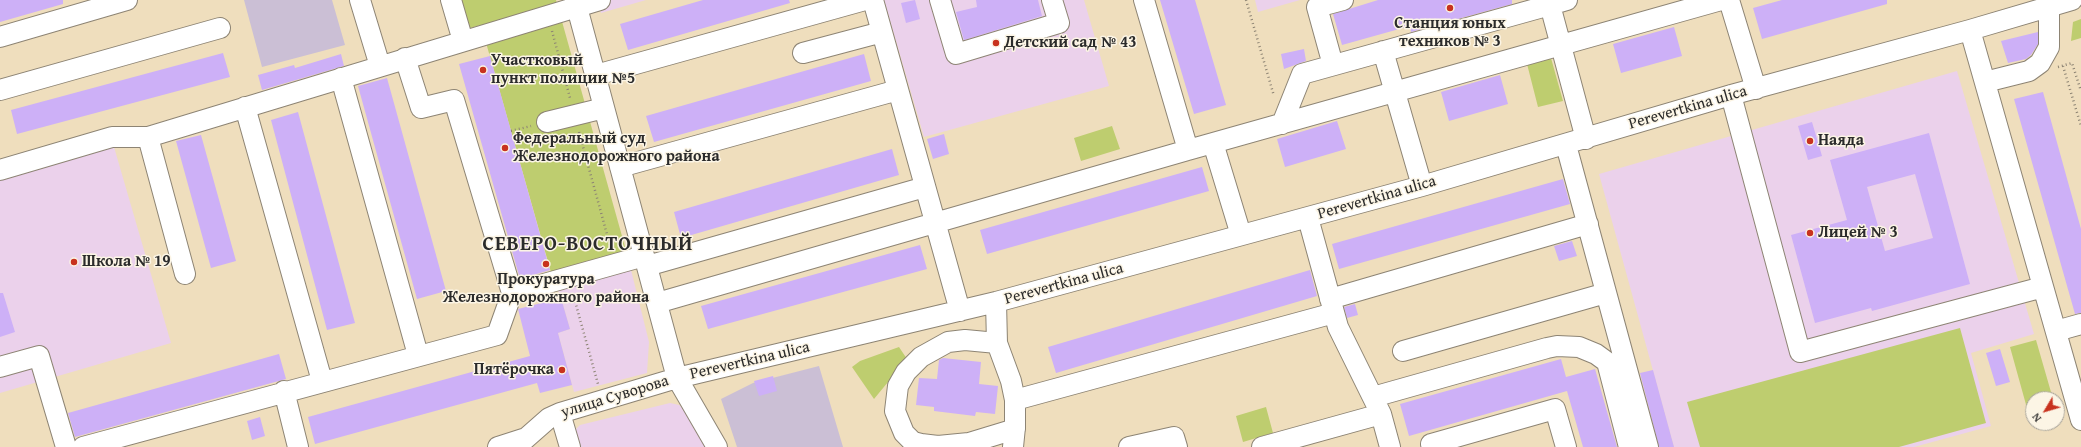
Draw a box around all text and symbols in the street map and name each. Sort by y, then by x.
marker: Станция юных техников № 3 [1445,3,1455,13]
place label: Станция юных техников № 3 [1394,14,1506,52]
place label: Детский сад № 43 [1004,33,1136,53]
marker: Детский сад № 43 [991,38,1001,48]
place label: Участковый пункт полиции №5 [491,51,635,89]
marker: Участковый пункт полиции №5 [478,65,488,75]
street label: Perevertkina ulica [1627,82,1749,134]
place label: Федеральный суд Железнодорожного района [513,129,720,167]
place label: Наяда [1818,131,1864,151]
marker: Наяда [1805,136,1815,146]
marker: Федеральный суд Железнодорожного района [500,143,510,153]
street label: Perevertkina ulica [1316,172,1438,224]
place label: Лицей № 3 [1818,223,1898,243]
marker: Лицей № 3 [1805,228,1815,238]
district label: СЕВЕРО-ВОСТОЧНЫЙ [483,233,693,257]
place label: Школа № 19 [82,252,171,272]
marker: Школа № 19 [69,257,79,267]
marker: Прокуратура Железнодорожного района [541,259,551,269]
street label: Perevertkina ulica [1002,259,1126,309]
place label: Прокуратура Железнодорожного района [443,270,649,308]
street label: Perevertkina ulica [688,338,812,384]
place label: Пятёрочка [474,360,554,380]
marker: Пятёрочка [557,365,567,375]
street label: улица Суворова [559,371,671,423]
north arrow [2025,391,2065,431]
text: N [2028,410,2045,426]

